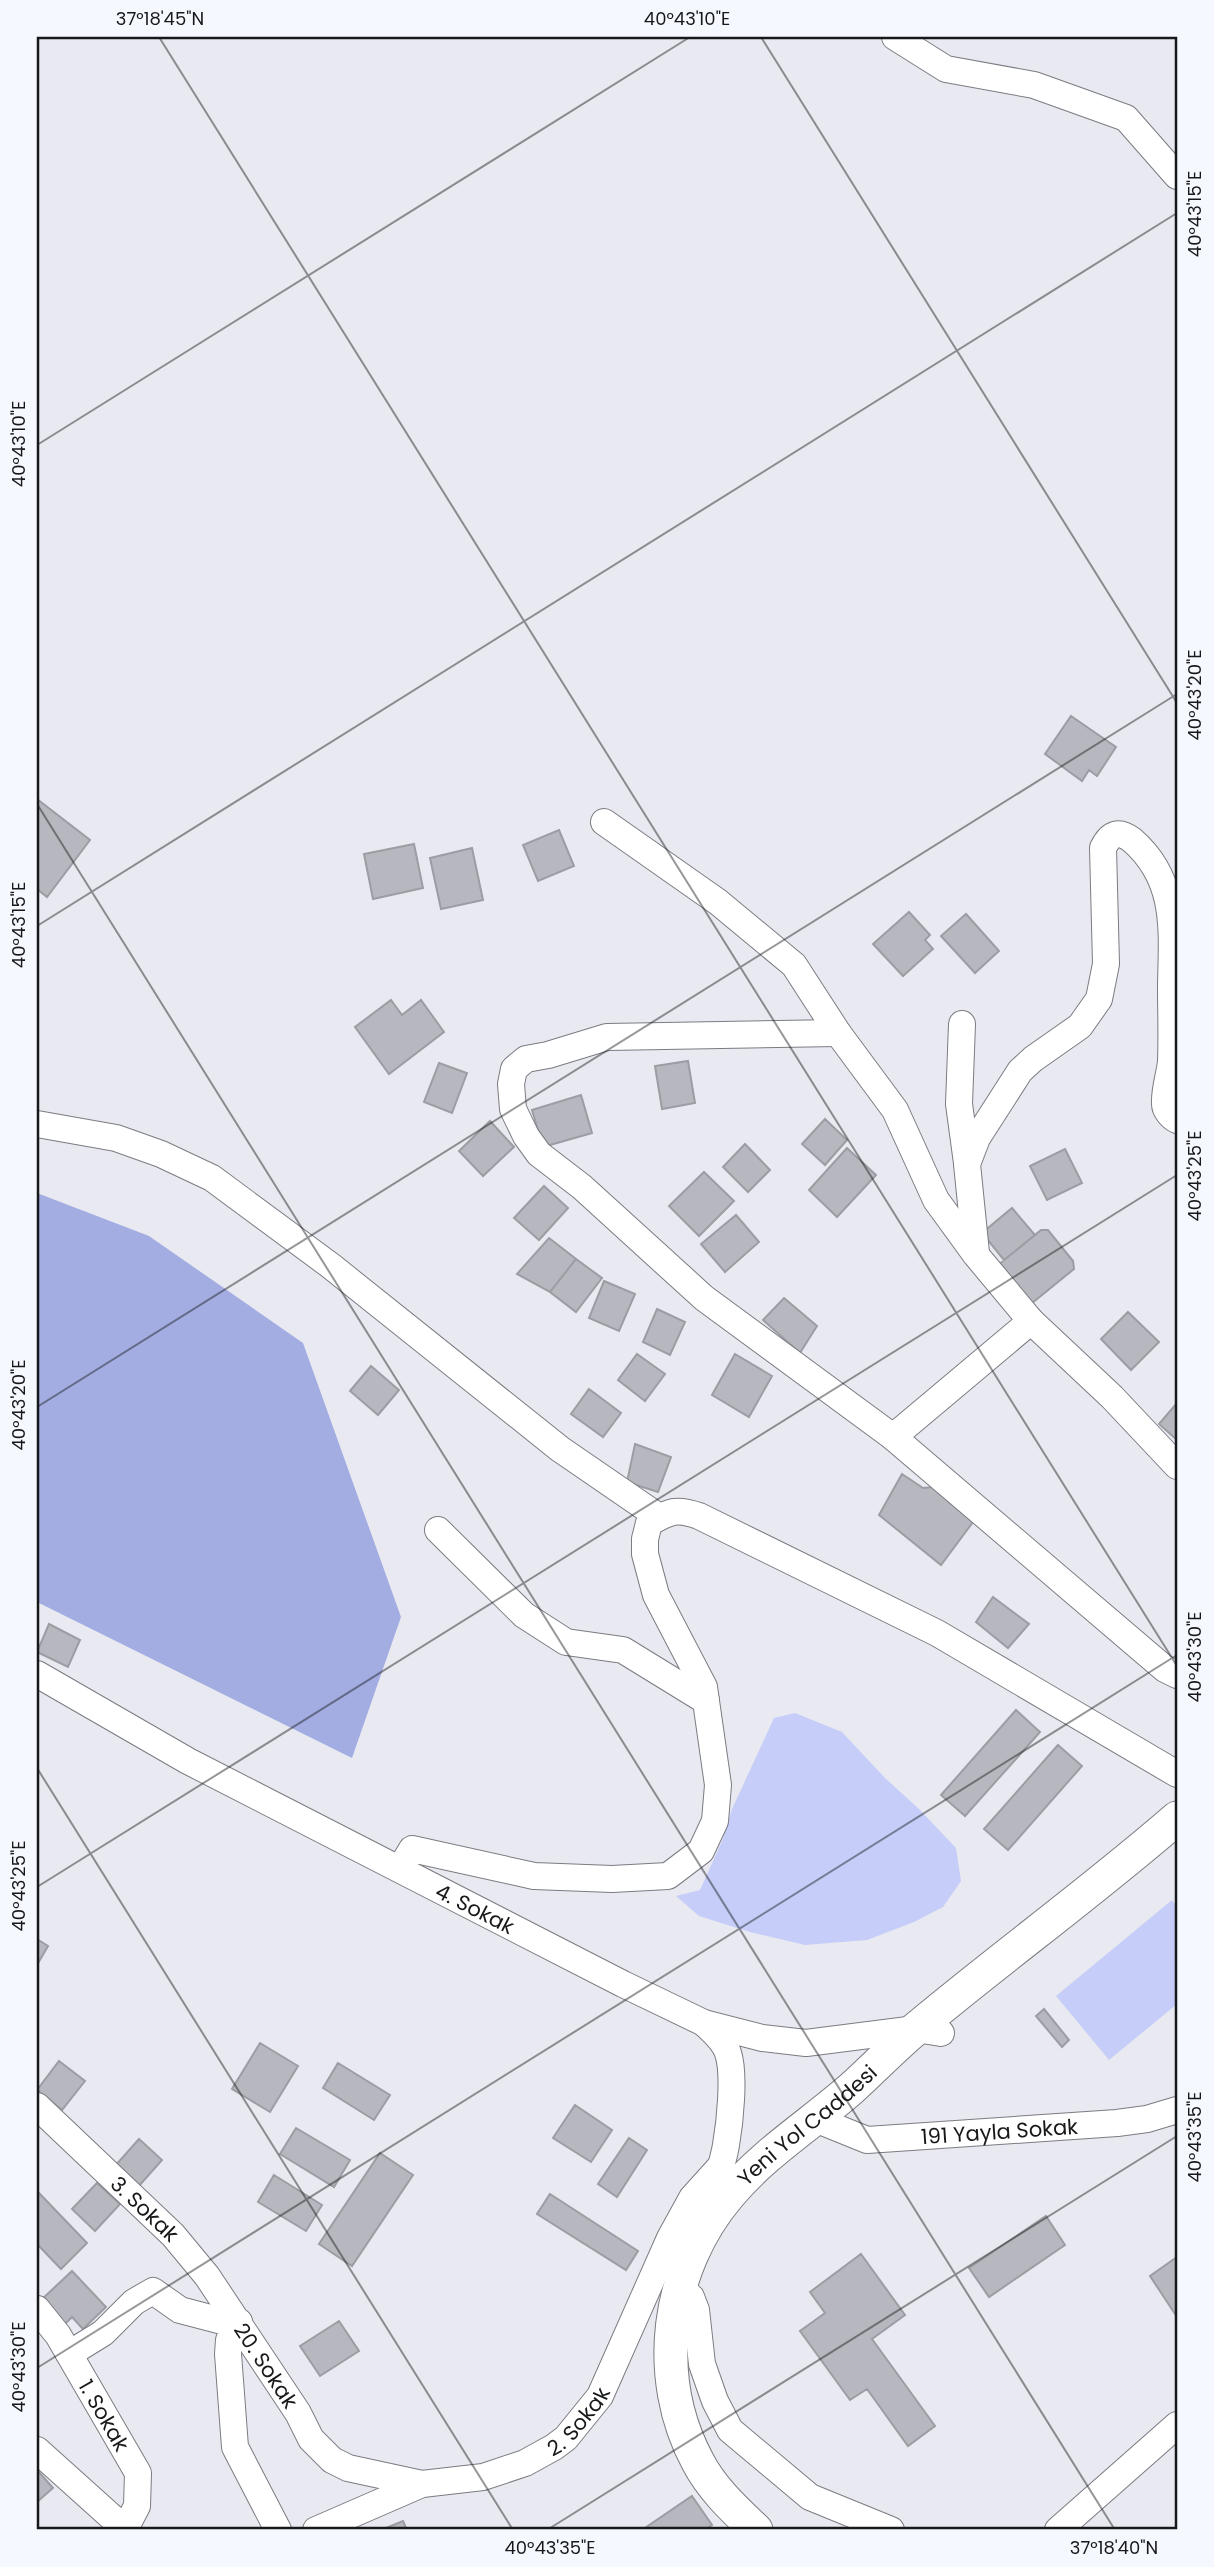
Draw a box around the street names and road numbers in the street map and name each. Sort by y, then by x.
street label: 4. Sokak [431,1876,520,1941]
street label: Yeni Yol Caddesi [731,2058,883,2192]
street label: 191 Yayla Sokak [920,2111,1079,2151]
street label: 3. Sokak [105,2169,186,2248]
street label: 20. Sokak [227,2317,305,2414]
street label: 1. Sokak [72,2374,137,2456]
street label: 2. Sokak [542,2382,617,2463]

